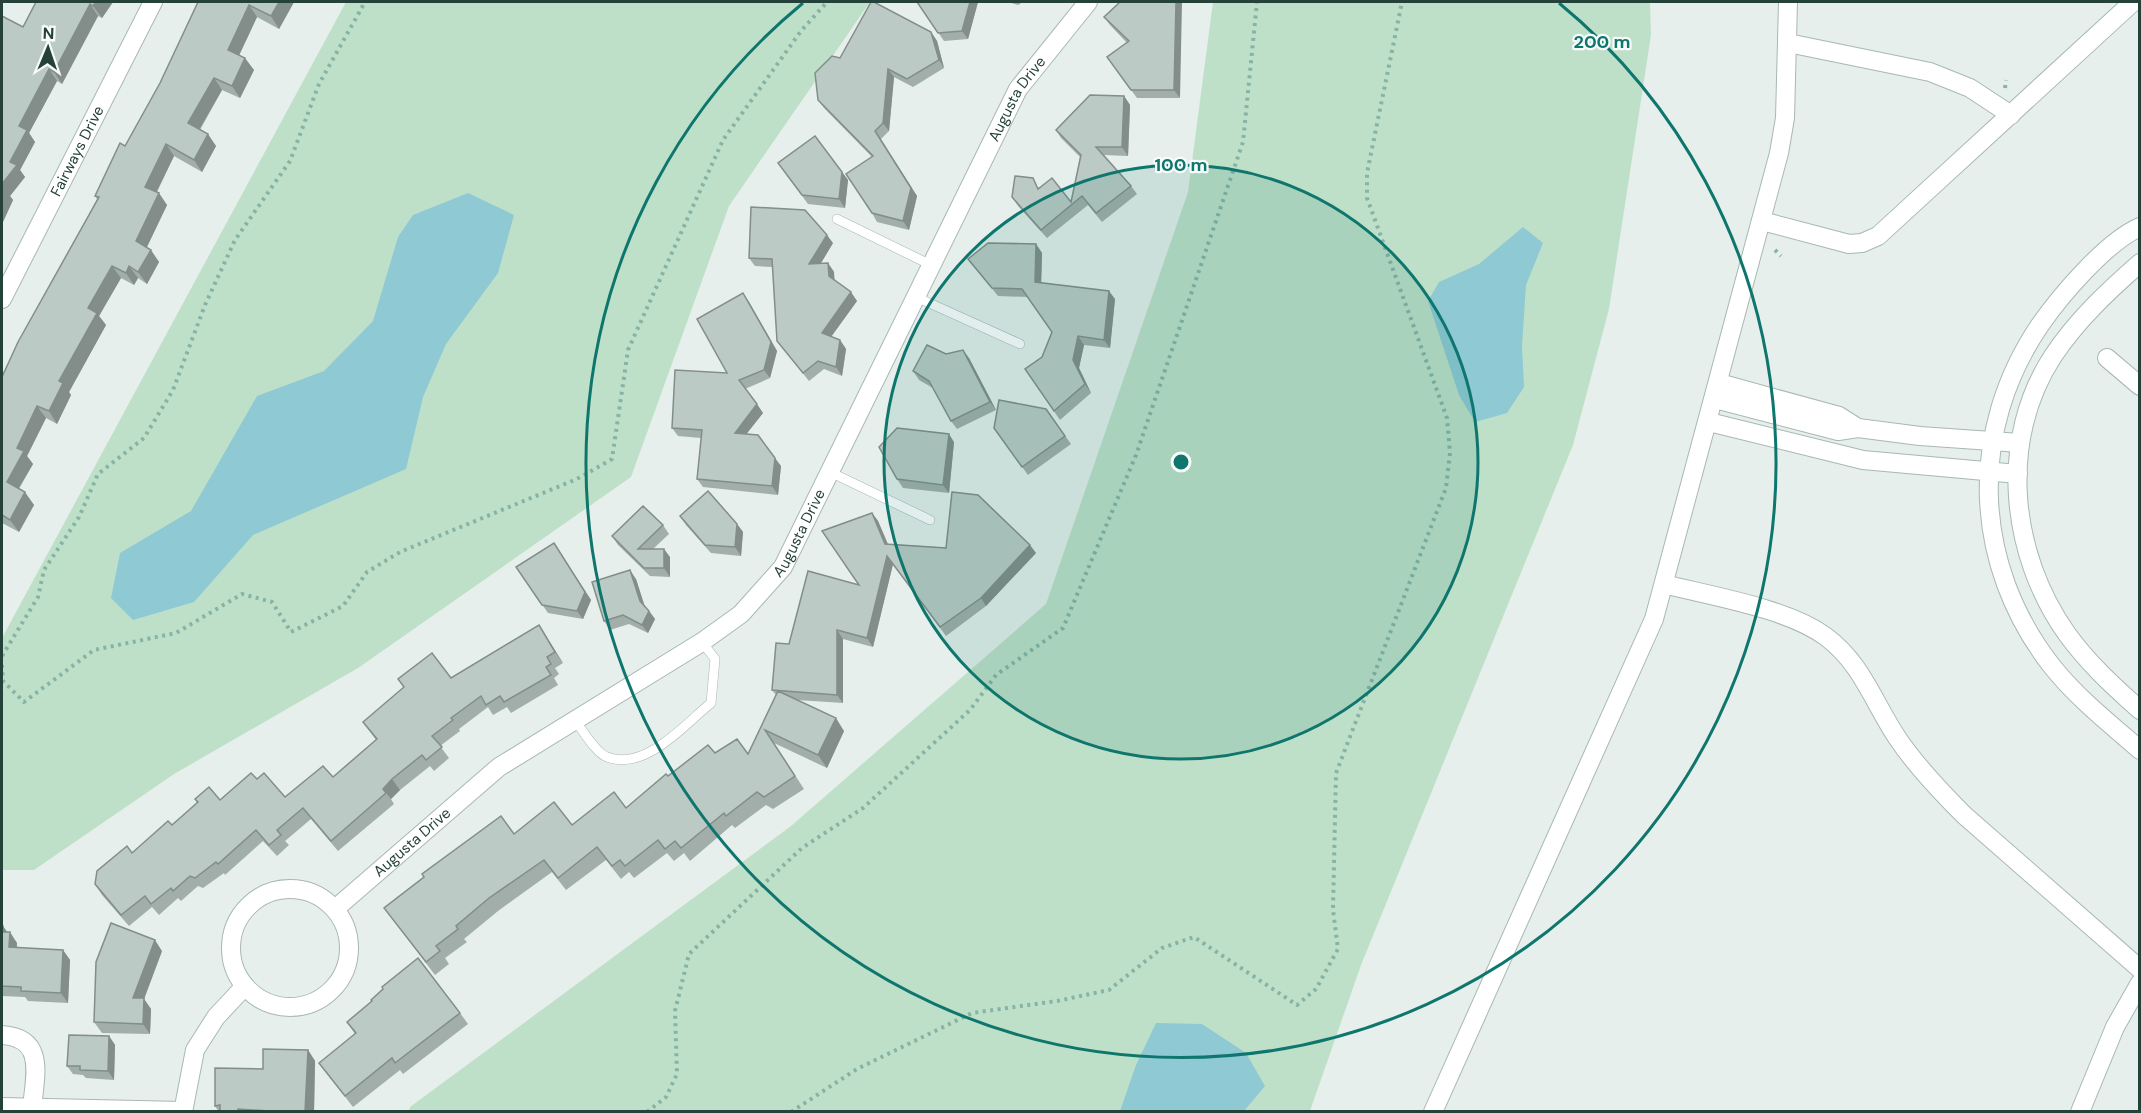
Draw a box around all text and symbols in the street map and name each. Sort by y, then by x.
north arrow [18,18,78,78]
text: N [42,23,55,44]
text: 200 m [1574,30,1630,54]
street label: Augusta Drive [984,52,1050,145]
street label: Fairways Drive [46,102,109,200]
text: 100 m [1154,153,1208,177]
centre of rings [1171,452,1191,472]
street label: Augusta Drive [769,486,830,581]
street label: Augusta Drive [369,803,455,881]

